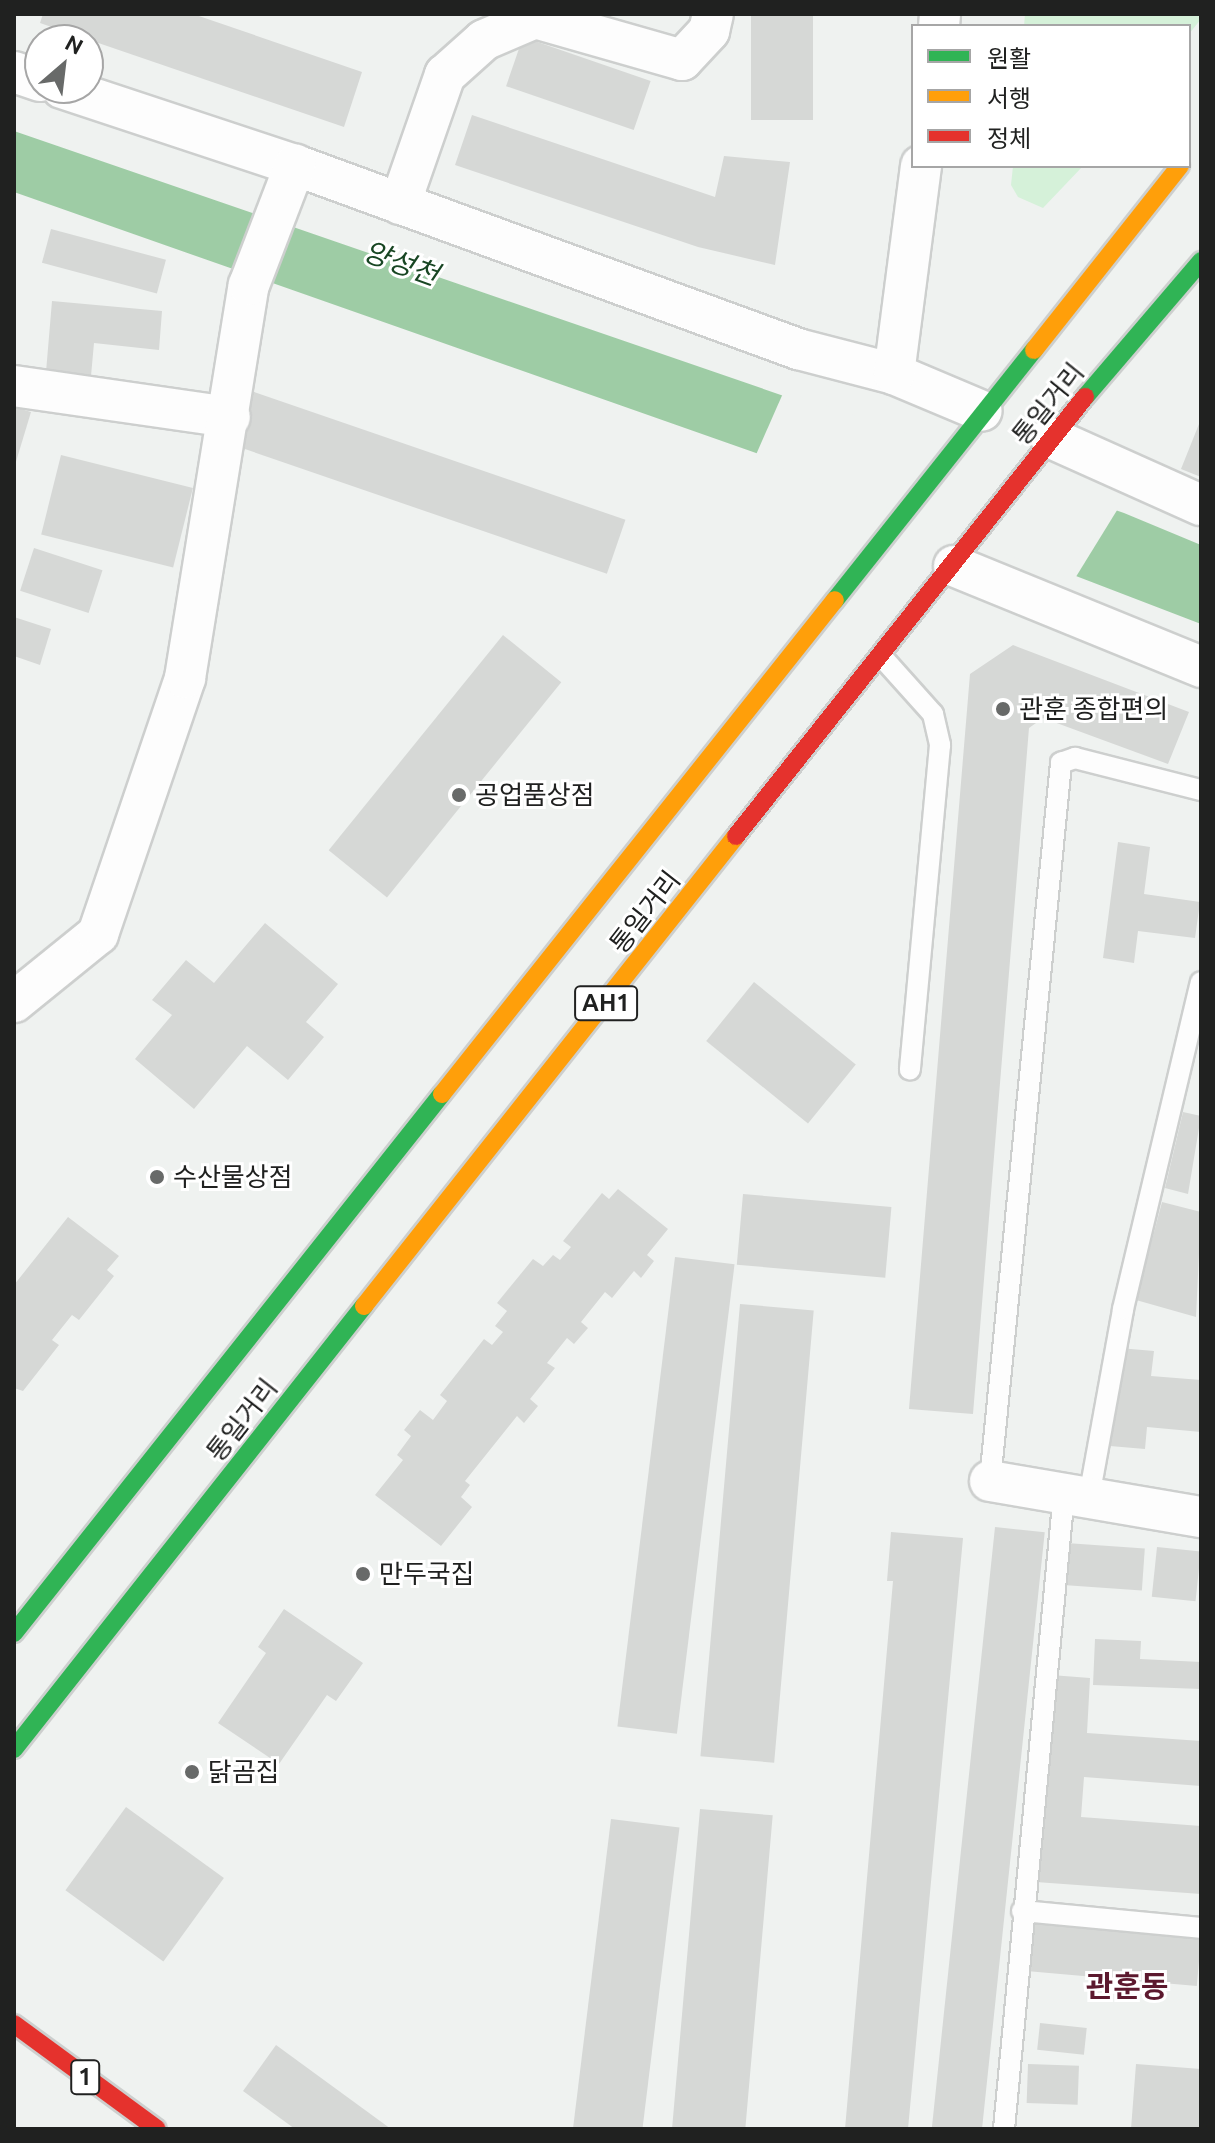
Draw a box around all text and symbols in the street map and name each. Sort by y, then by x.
north arrow [24,24,104,104]
legend [911,24,1191,168]
text: N [61,29,88,59]
text: 원활 [987,45,1031,72]
text: 서행 [987,85,1031,112]
text: 정체 [987,125,1031,152]
water label: 양성천 [359,234,443,292]
street label: 통일거리 [1006,357,1090,451]
place label: 관훈 종합편의 [1019,693,1168,725]
marker: 관훈 종합편의 [994,700,1012,718]
place label: 공업품상점 [475,779,595,811]
marker: 공업품상점 [450,786,468,804]
street label: 통일거리 [603,865,687,959]
road number: AH1 [574,983,638,1023]
place label: 수산물상점 [173,1161,293,1193]
marker: 수산물상점 [148,1168,166,1186]
street label: 통일거리 [200,1373,284,1467]
place label: 만두국집 [379,1558,475,1590]
marker: 만두국집 [354,1565,372,1583]
place label: 닭곰집 [208,1756,280,1788]
marker: 닭곰집 [183,1763,201,1781]
district label: 관훈동 [1086,1968,1168,2004]
road number: 1 [69,2057,101,2097]

